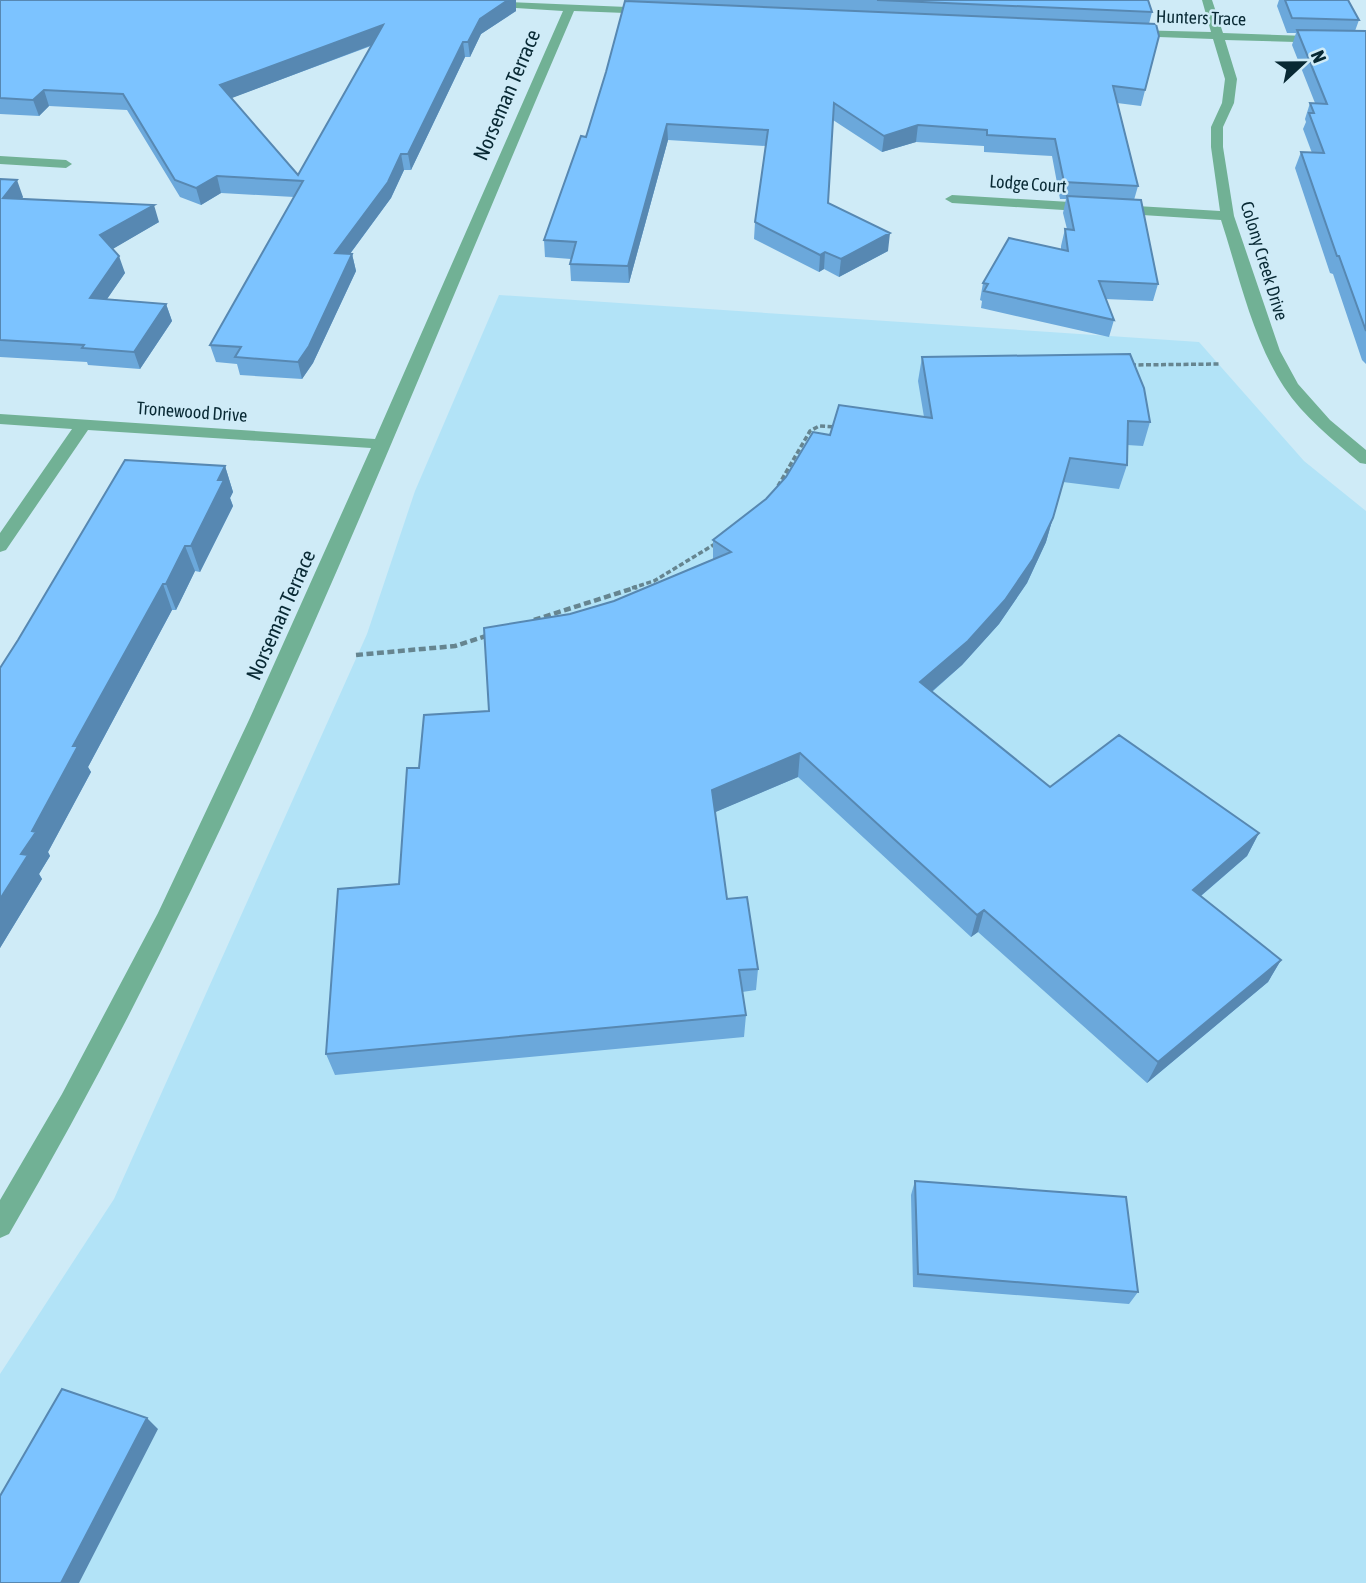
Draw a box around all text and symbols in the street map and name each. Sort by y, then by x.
street label: Hunters Trace [1156,5,1246,30]
street label: Norseman Terrace [468,26,544,164]
north arrow [1268,28,1338,98]
text: N [1306,47,1331,66]
street label: Lodge Court [989,170,1067,197]
street label: Colony Creek Drive [1236,199,1293,323]
street label: Tronewood Drive [136,397,248,426]
street label: Norseman Terrace [241,546,319,683]

